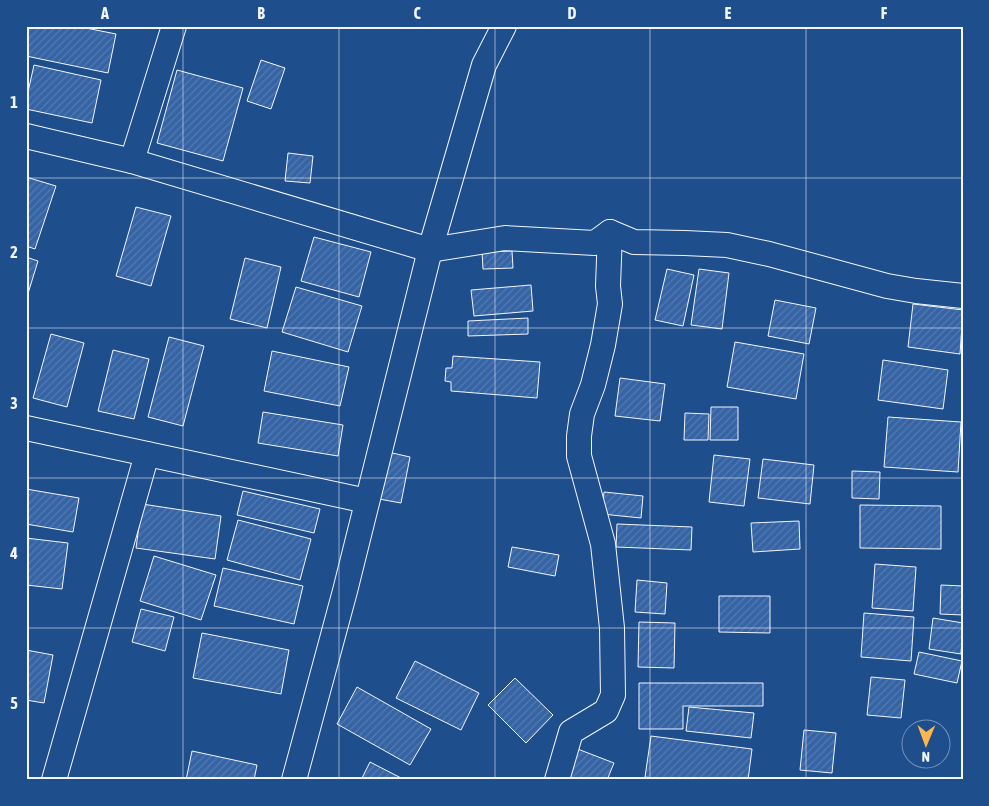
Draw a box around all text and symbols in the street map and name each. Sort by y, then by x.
text: A [100,4,109,22]
text: B [257,4,265,22]
text: C [413,4,421,22]
text: D [568,4,577,22]
text: E [725,4,732,22]
text: F [881,4,888,22]
text: 1 [10,93,18,111]
text: 2 [10,243,18,261]
text: 3 [10,394,18,412]
text: 4 [9,544,18,562]
text: 5 [10,694,18,712]
north arrow [902,718,952,768]
text: N [922,749,930,765]

